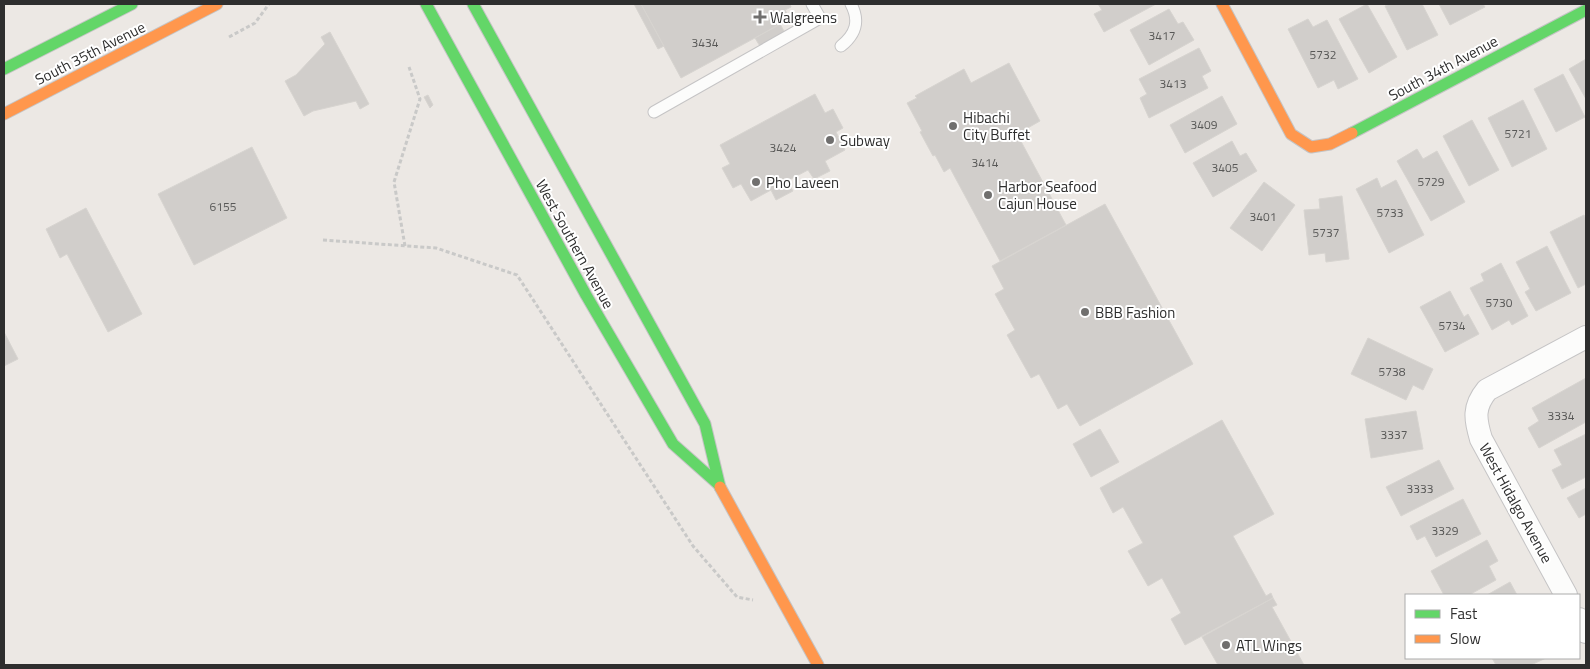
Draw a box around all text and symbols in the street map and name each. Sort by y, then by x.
place label: Walgreens [770,6,837,29]
marker: Walgreens [754,11,766,23]
street label: South 35th Avenue [31,15,149,91]
house number: 3417 [1149,26,1175,45]
street label: South 34th Avenue [1384,29,1502,107]
house number: 3434 [692,33,719,52]
house number: 5732 [1310,45,1336,64]
house number: 3413 [1160,74,1186,93]
place label: Hibachi City Buffet [963,106,1031,146]
house number: 3409 [1191,115,1218,134]
marker: Hibachi City Buffet [947,120,959,132]
house number: 5721 [1505,124,1531,143]
place label: Subway [840,129,890,152]
marker: Subway [824,134,836,146]
house number: 3424 [770,138,797,157]
house number: 3414 [972,153,999,172]
house number: 3405 [1212,158,1239,177]
place label: Pho Laveen [766,171,839,194]
house number: 5729 [1418,172,1445,191]
street label: West Southern Avenue [530,175,620,313]
place label: Harbor Seafood Cajun House [998,175,1097,215]
marker: Pho Laveen [750,176,762,188]
marker: Harbor Seafood Cajun House [982,189,994,201]
house number: 6155 [210,197,237,216]
house number: 5733 [1377,203,1403,222]
house number: 3401 [1250,207,1276,226]
house number: 5737 [1313,223,1339,242]
house number: 5730 [1486,293,1513,312]
place label: BBB Fashion [1095,301,1175,324]
marker: BBB Fashion [1079,306,1091,318]
house number: 5734 [1439,316,1466,335]
house number: 5738 [1379,362,1406,381]
house number: 3334 [1548,406,1575,425]
house number: 3337 [1381,425,1407,444]
street label: West Hidalgo Avenue [1473,439,1559,567]
house number: 3333 [1407,479,1433,498]
house number: 3329 [1432,521,1459,540]
legend [1405,594,1580,659]
text: Fast [1450,602,1478,625]
text: Slow [1450,627,1481,650]
place label: ATL Wings [1236,634,1302,657]
marker: ATL Wings [1220,639,1232,651]

